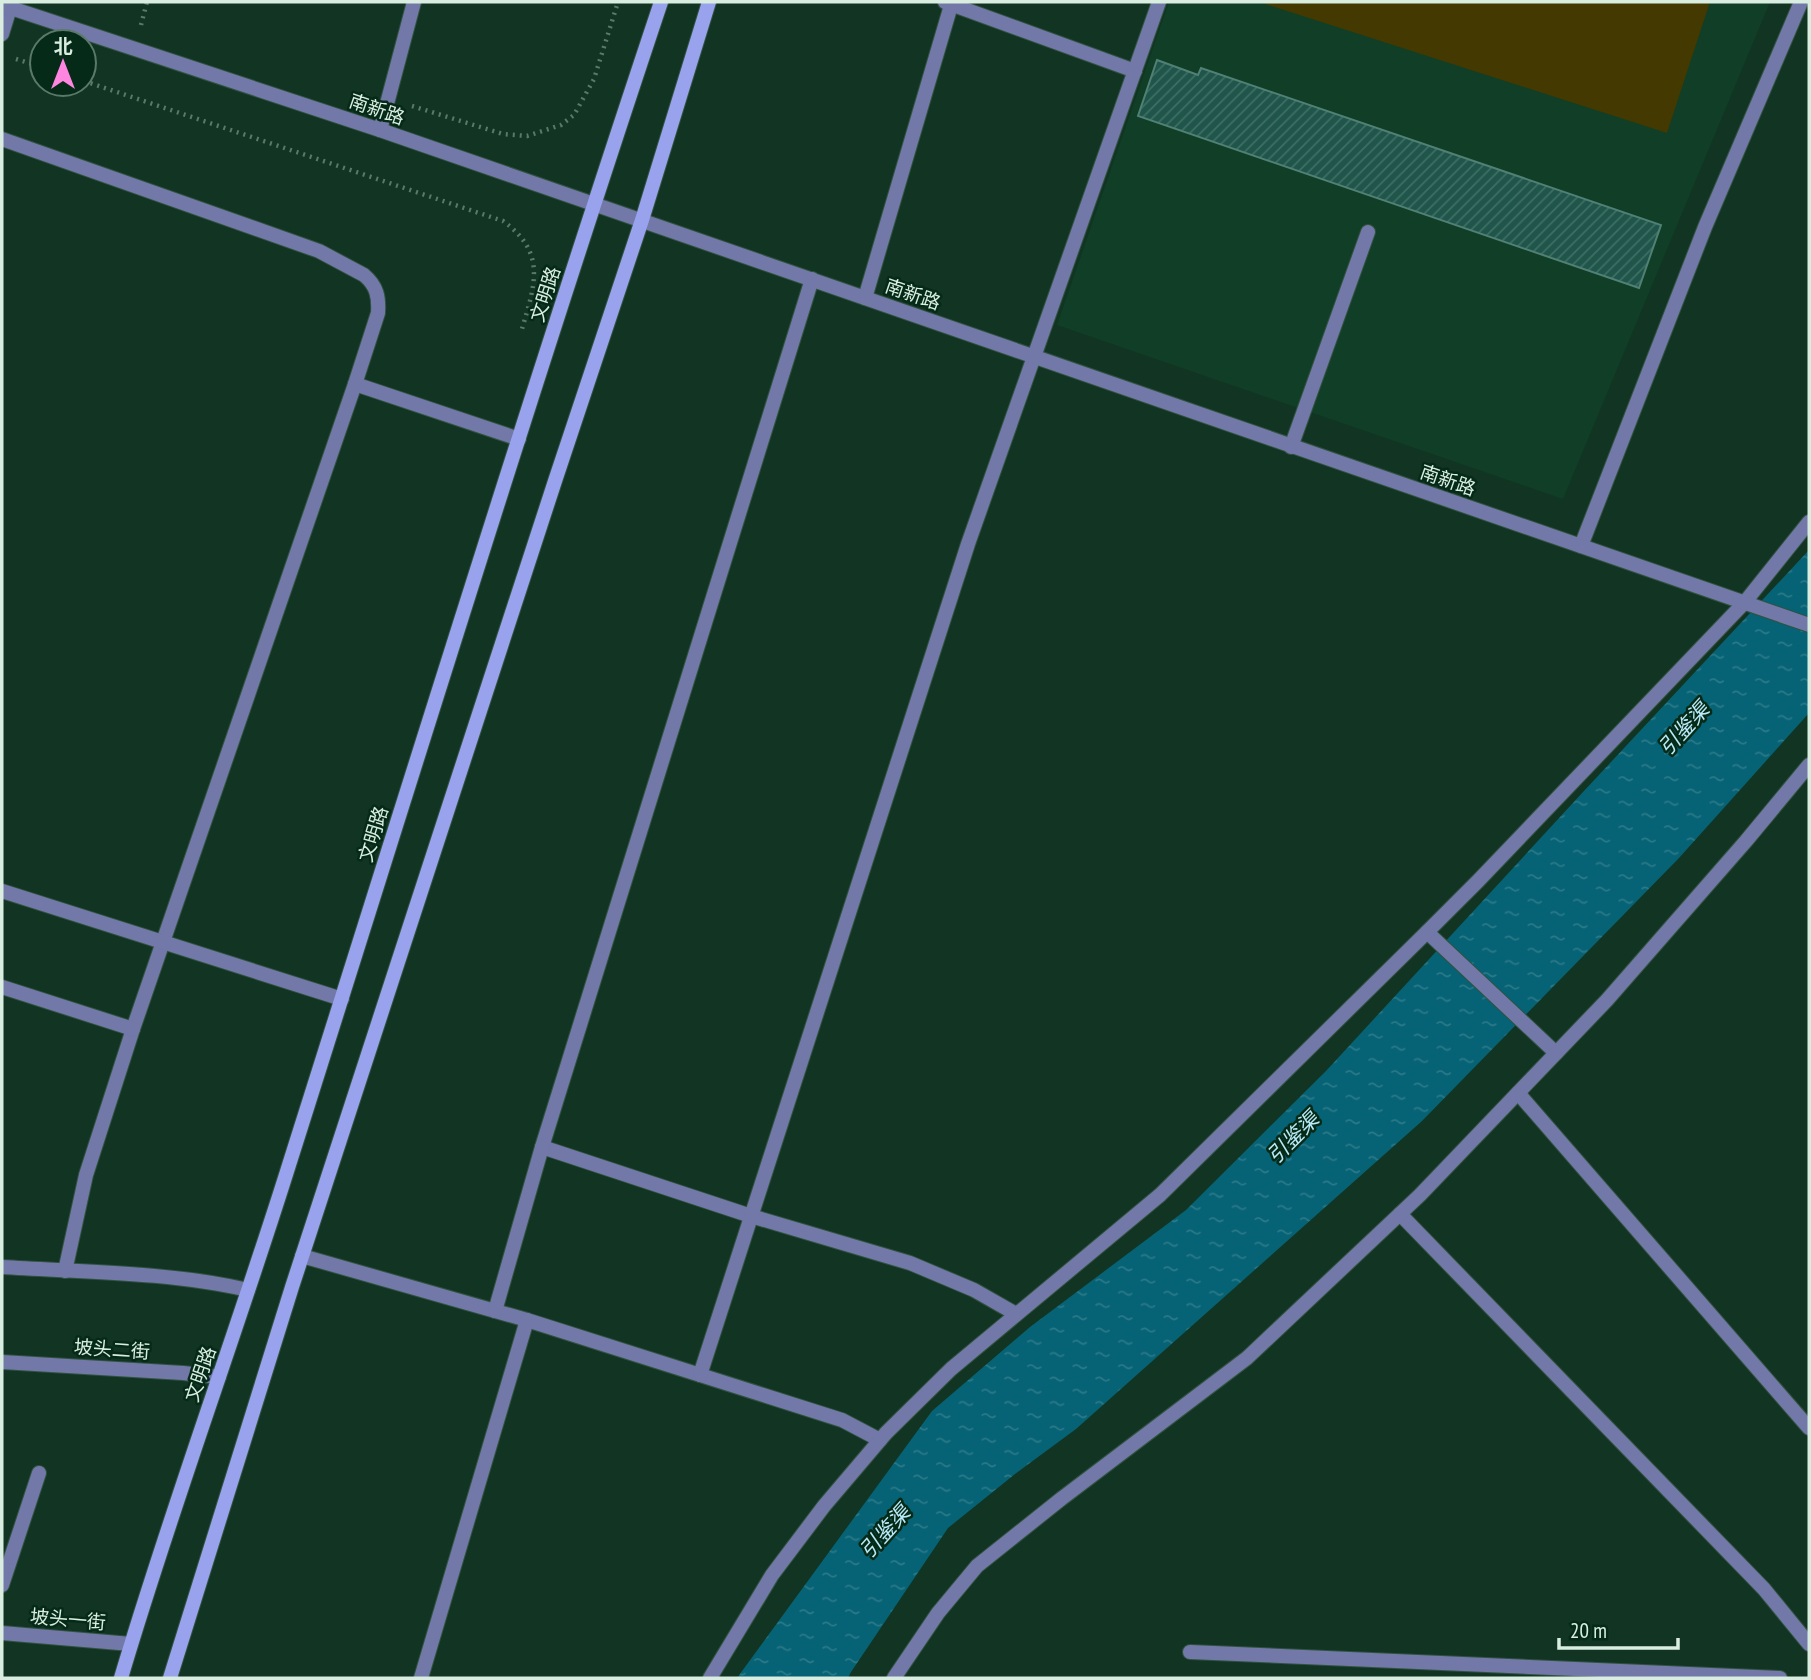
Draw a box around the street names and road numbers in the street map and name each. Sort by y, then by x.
street label: 南新路 [346,88,408,130]
street label: 文明路 [525,263,565,325]
street label: 南新路 [882,273,944,315]
street label: 南新路 [1417,459,1479,501]
street label: 文明路 [353,803,393,865]
street label: 坡头二街 [73,1334,151,1364]
street label: 文明路 [179,1343,221,1405]
street label: 坡头一街 [29,1604,107,1634]

